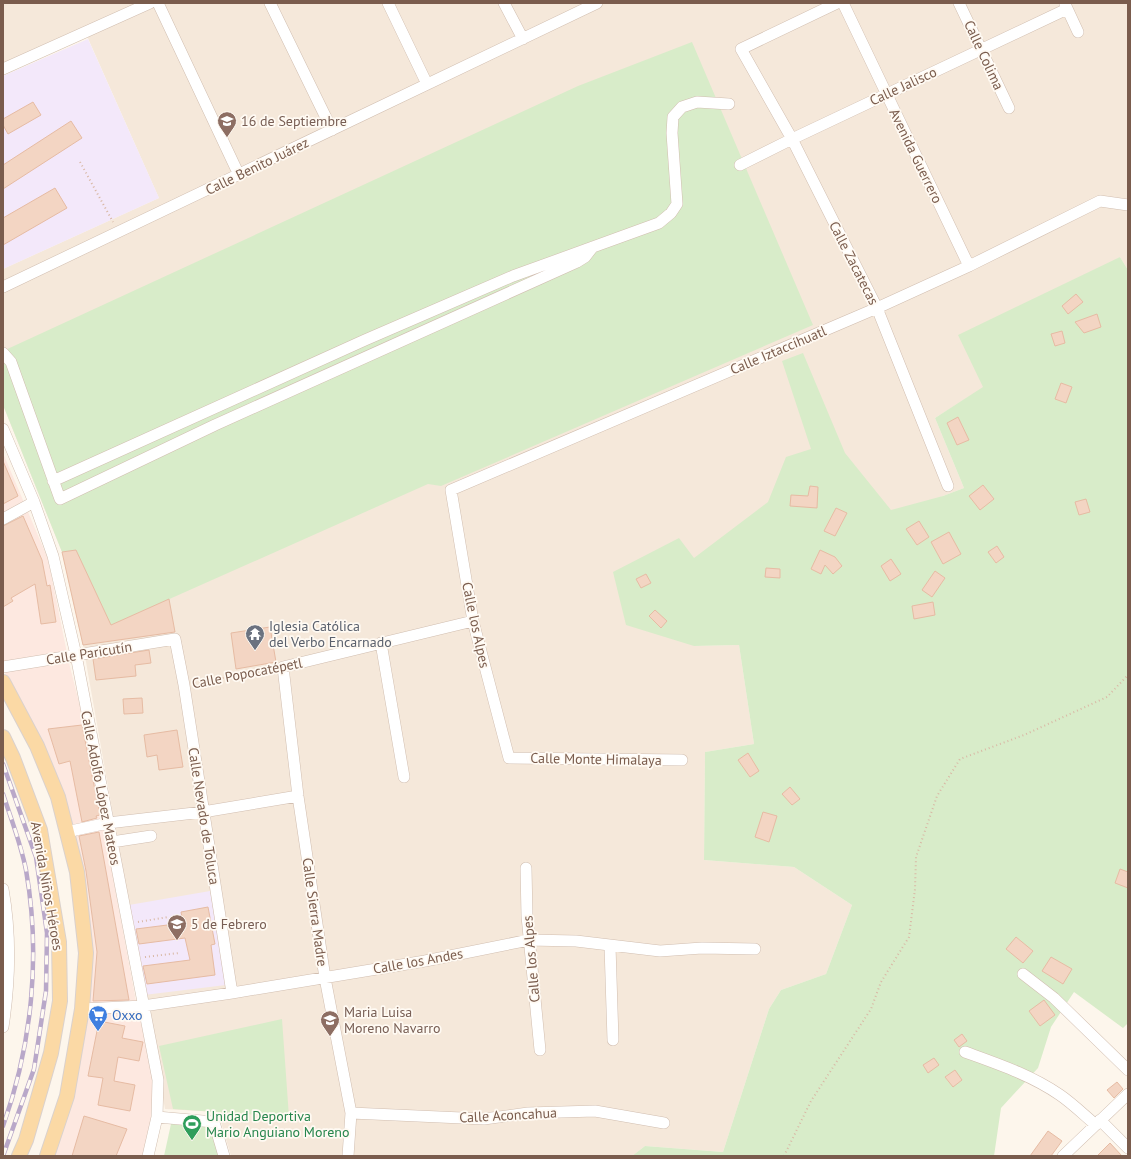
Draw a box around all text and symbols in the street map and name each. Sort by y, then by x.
street label: Calle Colima [960,17,1008,93]
street label: Calle Jalisco [867,63,939,109]
street label: Avenida Guerrero [885,106,947,206]
school or university icon: 16 de Septiembre [216,110,238,138]
place label: 16 de Septiembre [241,112,347,130]
street label: Calle Benito Juárez [202,133,312,199]
street label: Calle Zacatecas [825,218,883,308]
street label: Calle Iztaccíhuatl [727,322,829,378]
street label: Calle los Alpes [458,580,494,670]
place label: Iglesia Católica del Verbo Encarnado [269,617,392,651]
temple icon: Iglesia Católica del Verbo Encarnado [244,623,266,651]
street label: Calle Paricutín [45,637,133,669]
street label: Calle Popocatépetl [190,653,304,693]
street label: Calle Adolfo López Mateos [77,709,125,867]
street label: Calle Nevado de Toluca [184,746,224,886]
street label: Calle Monte Himalaya [530,749,662,769]
street label: Avenida Niños Héroes [27,820,67,952]
street label: Calle Sierra Madre [298,856,332,968]
school or university icon: 5 de Febrero [166,913,188,941]
place label: 5 de Febrero [191,915,267,933]
street label: Calle los Alpes [518,915,544,1003]
street label: Calle los Andes [372,944,464,978]
place label: Maria Luisa Moreno Navarro [344,1003,440,1037]
supermarket icon: Oxxo [87,1004,109,1032]
place label: Oxxo [112,1006,143,1024]
school or university icon: Maria Luisa Moreno Navarro [319,1009,341,1037]
street label: Calle Aconcahua [459,1103,557,1127]
place label: Unidad Deportiva Mario Anguiano Moreno [206,1107,349,1141]
sports icon: Unidad Deportiva Mario Anguiano Moreno [181,1113,203,1141]

